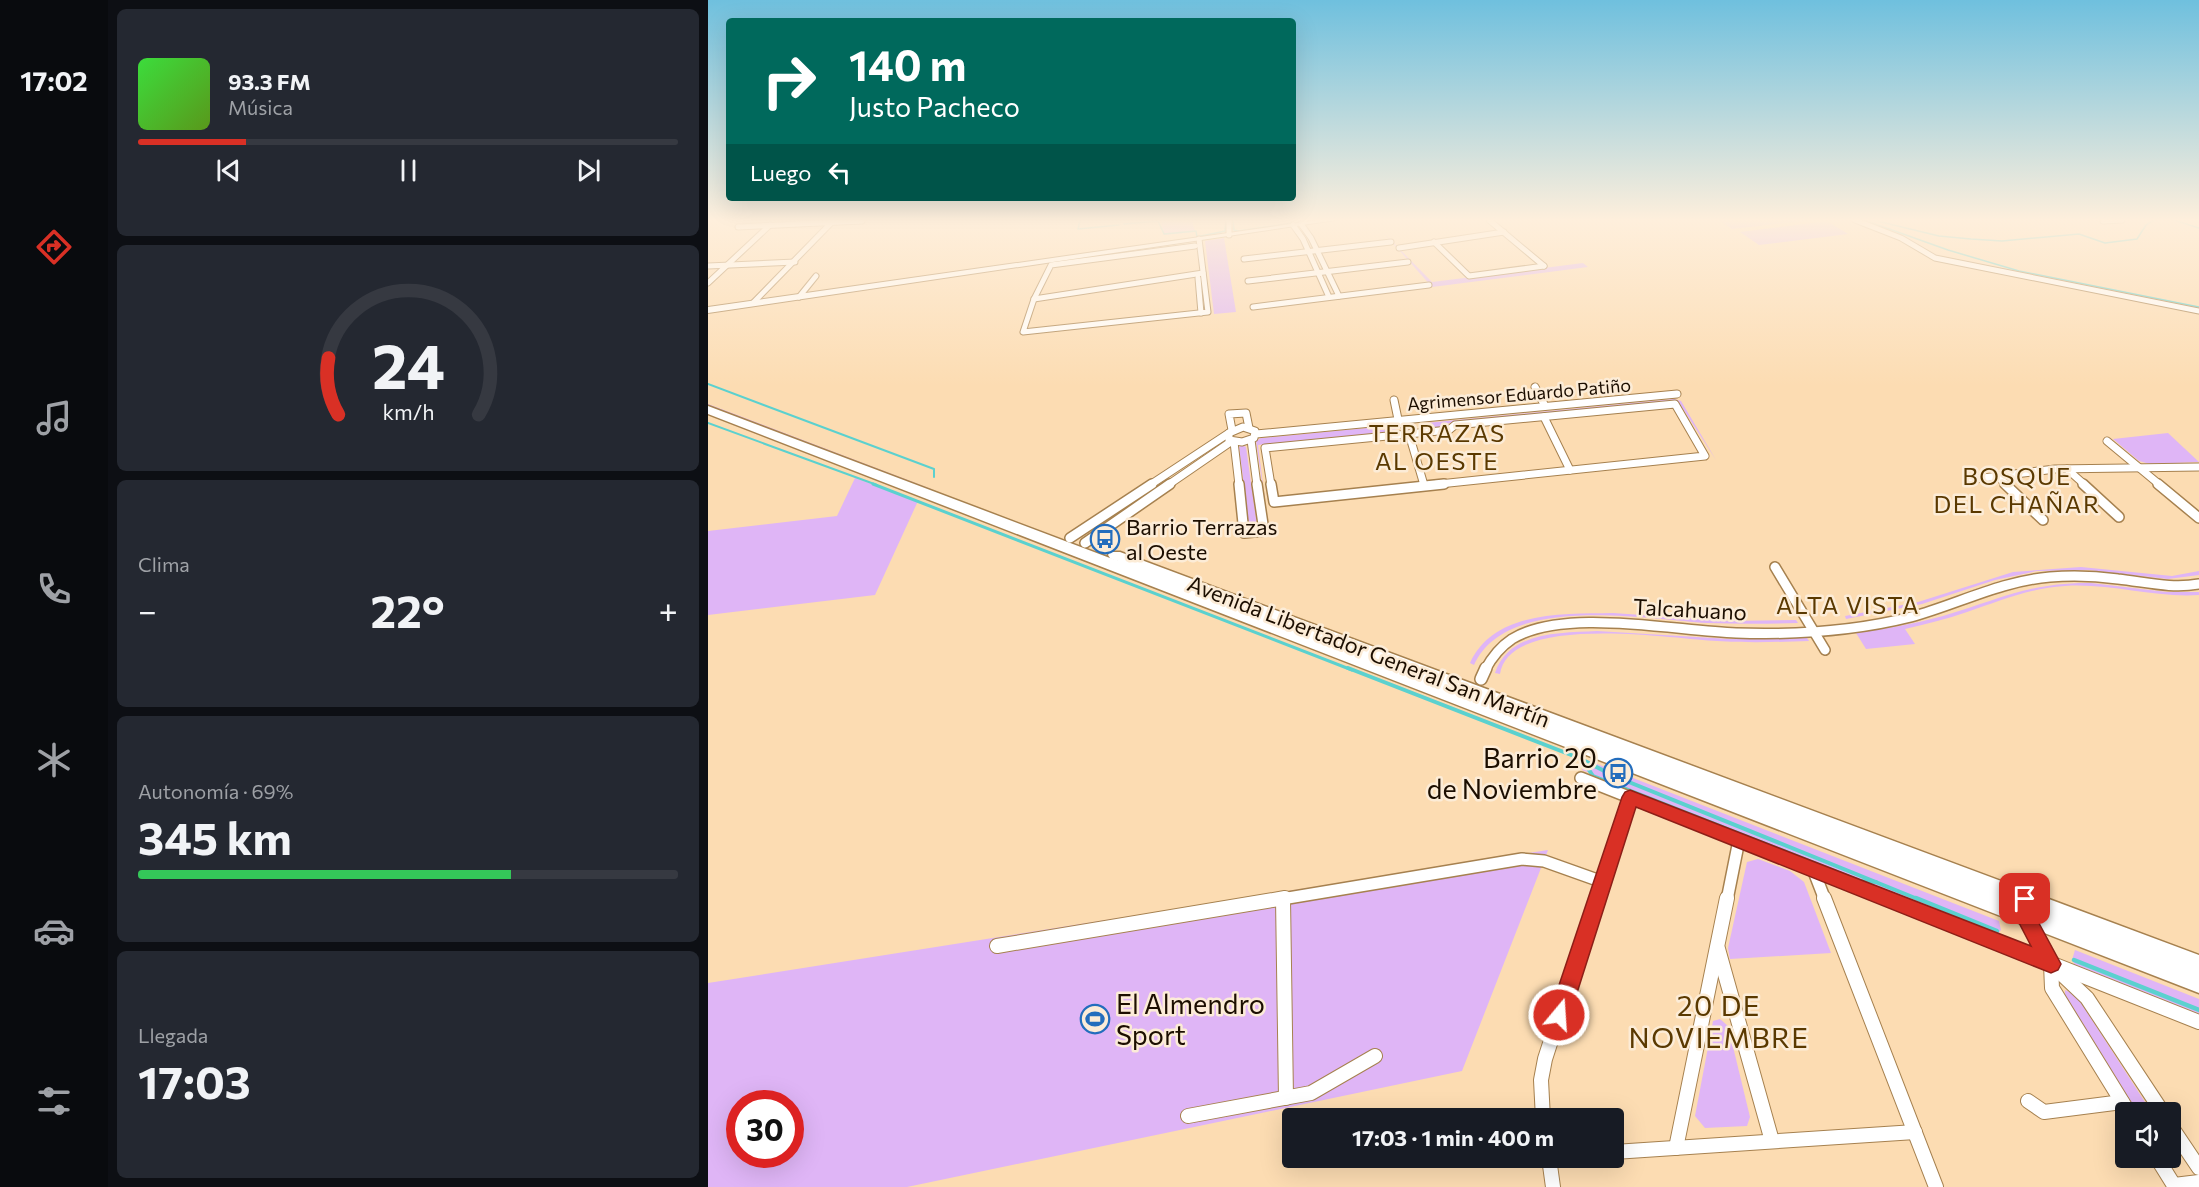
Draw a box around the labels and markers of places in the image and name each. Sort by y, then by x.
place label: Barrio Terrazas al Oeste [1126,513,1278,565]
bus stop icon: Barrio Terrazas al Oeste [1089,523,1121,555]
place label: Barrio 20 de Noviembre [1427,741,1597,805]
bus stop icon: Barrio 20 de Noviembre [1602,757,1634,789]
pin [1999,873,2050,924]
place label: El Almendro Sport [1116,987,1265,1051]
sports icon: El Almendro Sport [1079,1003,1111,1035]

